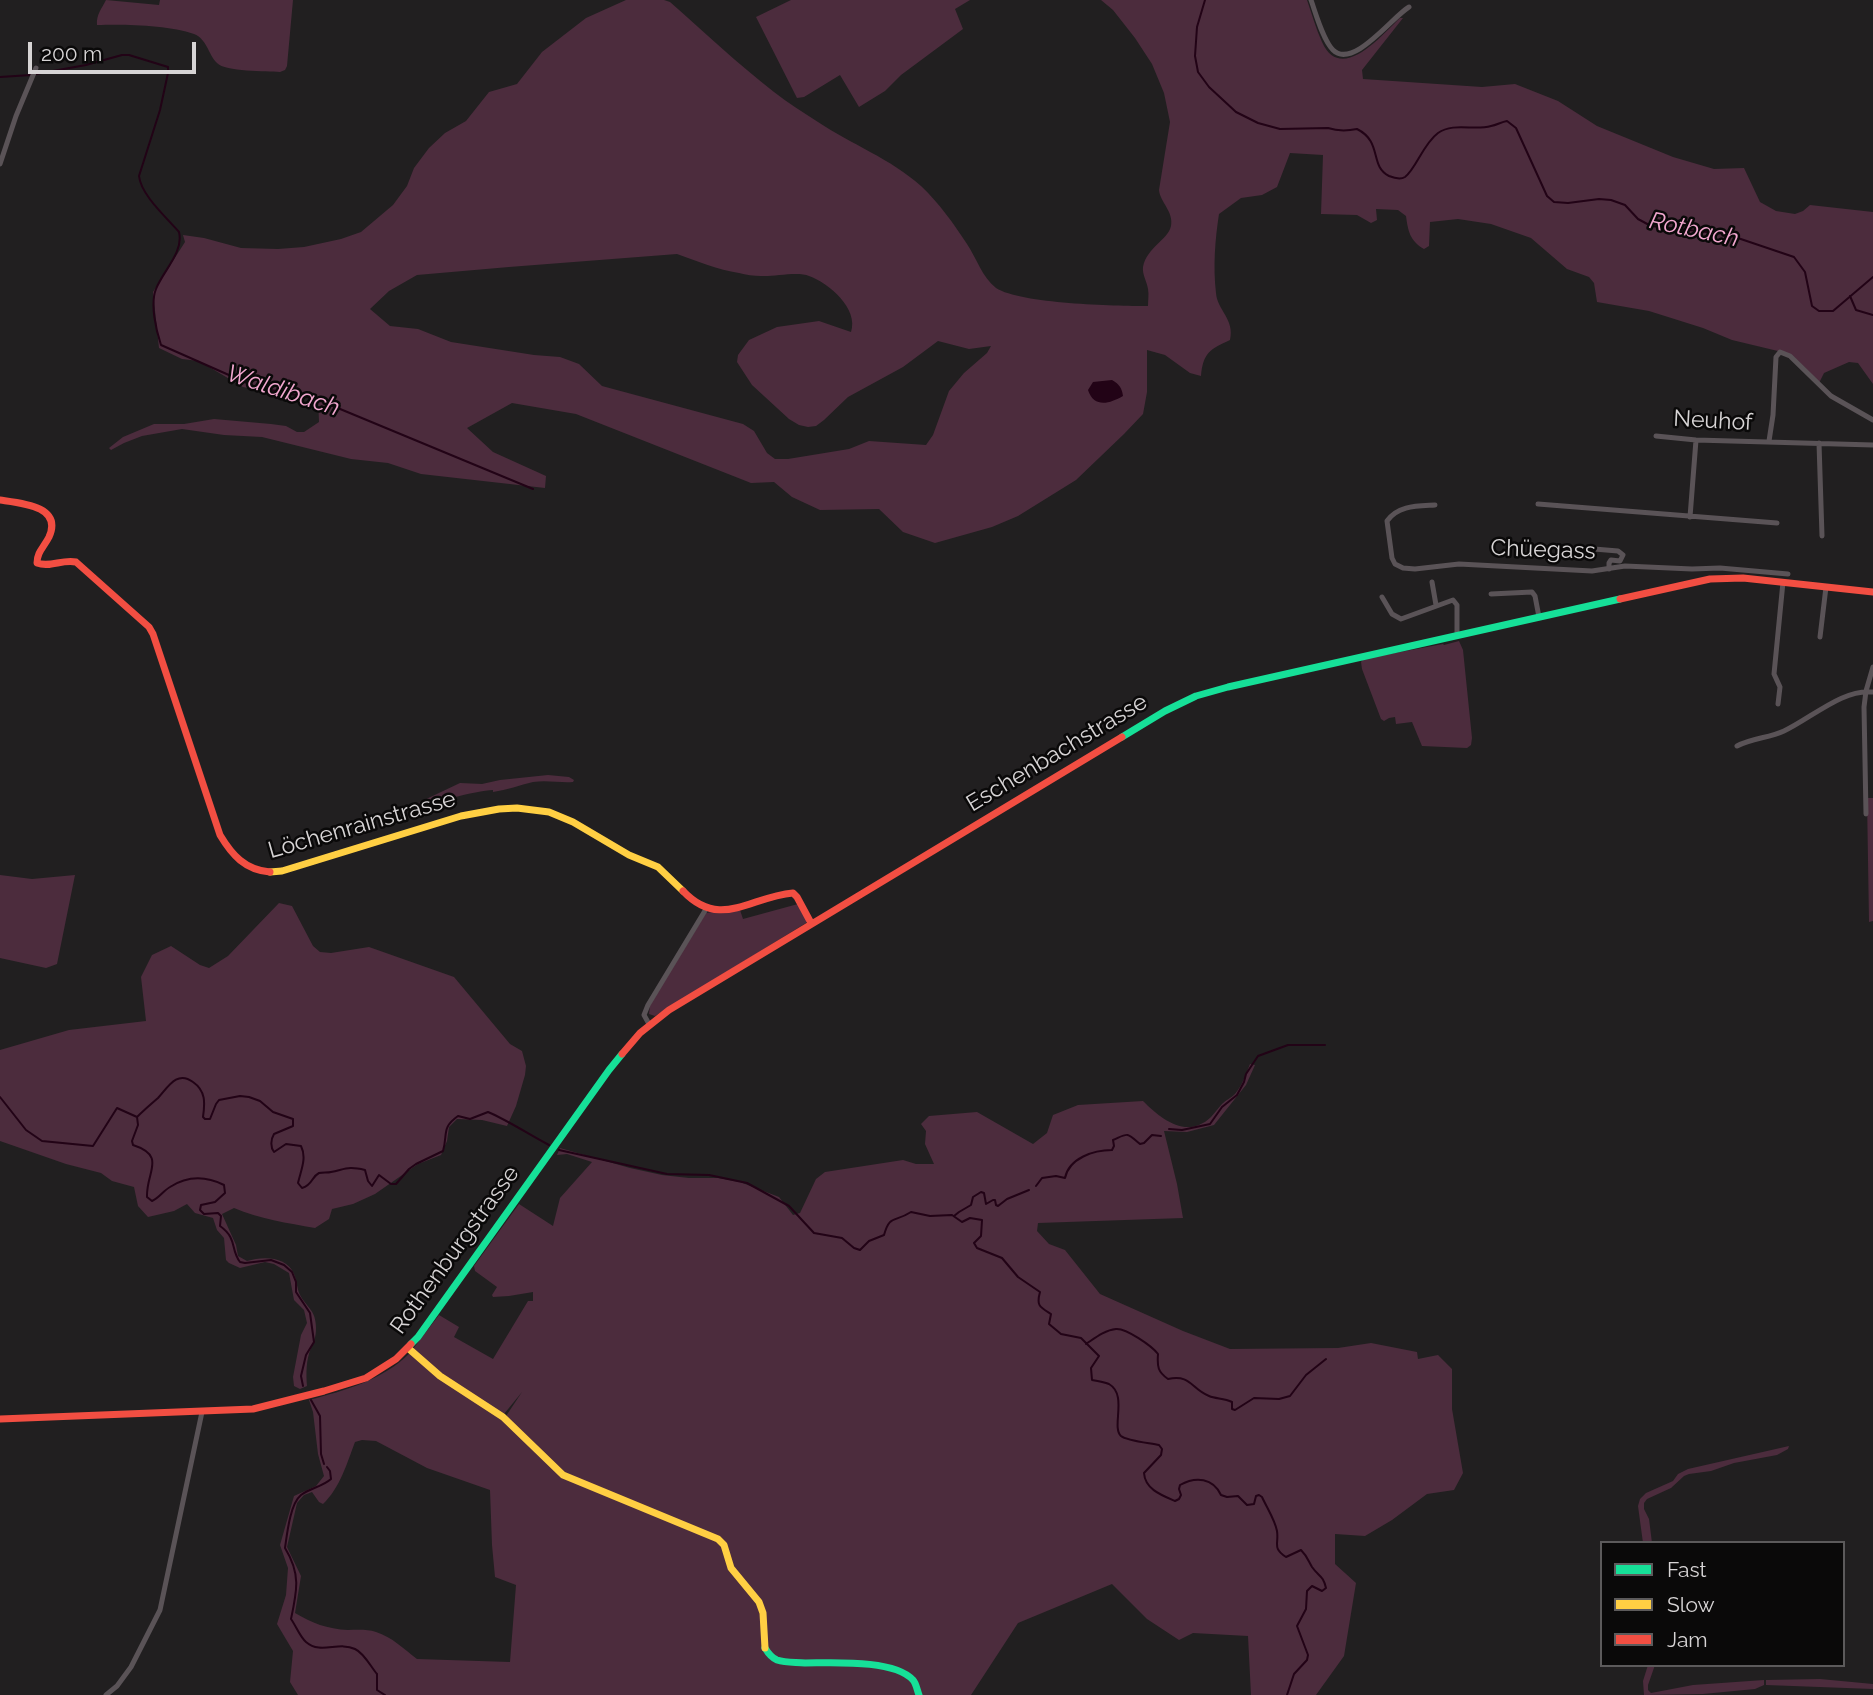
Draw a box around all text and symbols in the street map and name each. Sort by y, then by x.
scale bar [32,28,200,72]
text: 200 m [41,41,102,66]
water label: Rotbach [1647,206,1741,254]
water label: Waldibach [223,359,343,423]
street label: Neuhof [1673,405,1753,437]
street label: Chüegass [1490,534,1596,566]
street label: Eschenbachstrasse [962,688,1152,818]
street label: Löchenrainstrasse [265,785,459,865]
street label: Rothenburgstrasse [385,1161,525,1339]
legend [1600,1541,1845,1667]
text: Fast [1667,1557,1707,1582]
text: Slow [1667,1592,1715,1617]
text: Jam [1667,1627,1708,1652]

